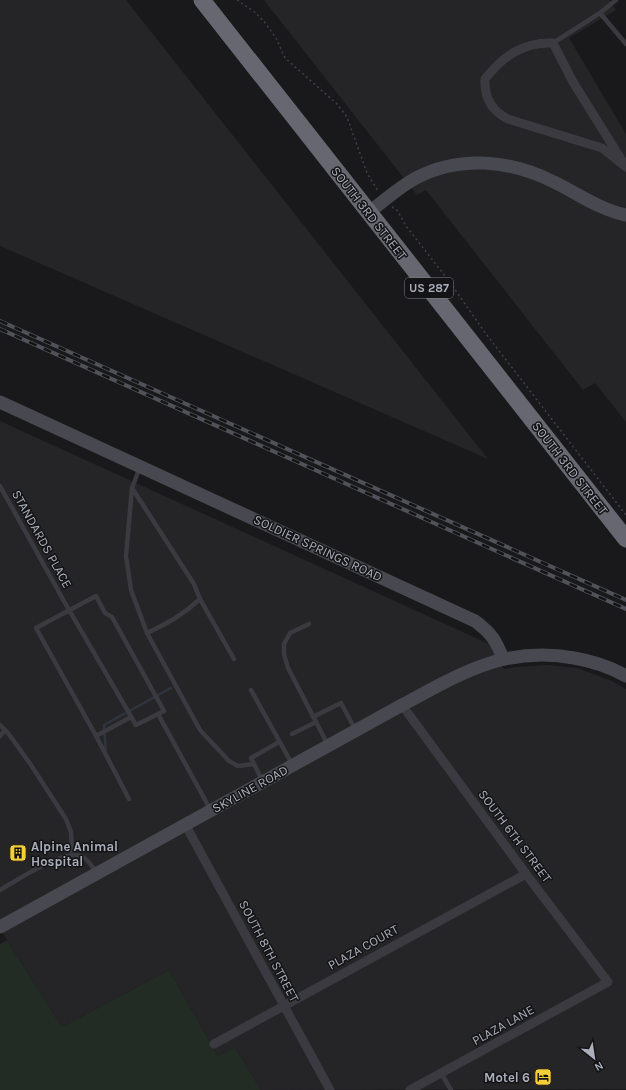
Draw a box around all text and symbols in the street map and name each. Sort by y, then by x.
street label: SOUTH 3RD STREET [328,164,410,263]
road number: US 287 [405,278,453,298]
street label: SOUTH 3RD STREET [529,419,611,518]
street label: STANDARDS PLACE [9,487,75,591]
street label: SOLDIER SPRINGS ROAD [251,512,385,584]
street label: SKYLINE ROAD [210,762,290,816]
street label: SOUTH 6TH STREET [475,787,555,886]
place label: Alpine Animal Hospital [31,839,118,869]
building icon: Alpine Animal Hospital [8,843,28,863]
street label: SOUTH 8TH STREET [236,898,302,1005]
street label: PLAZA COURT [325,921,401,973]
street label: PLAZA LANE [469,1002,537,1048]
north arrow [574,1038,614,1078]
text: N [592,1059,605,1074]
hotel icon: Motel 6 [533,1067,553,1087]
place label: Motel 6 [484,1070,530,1085]

